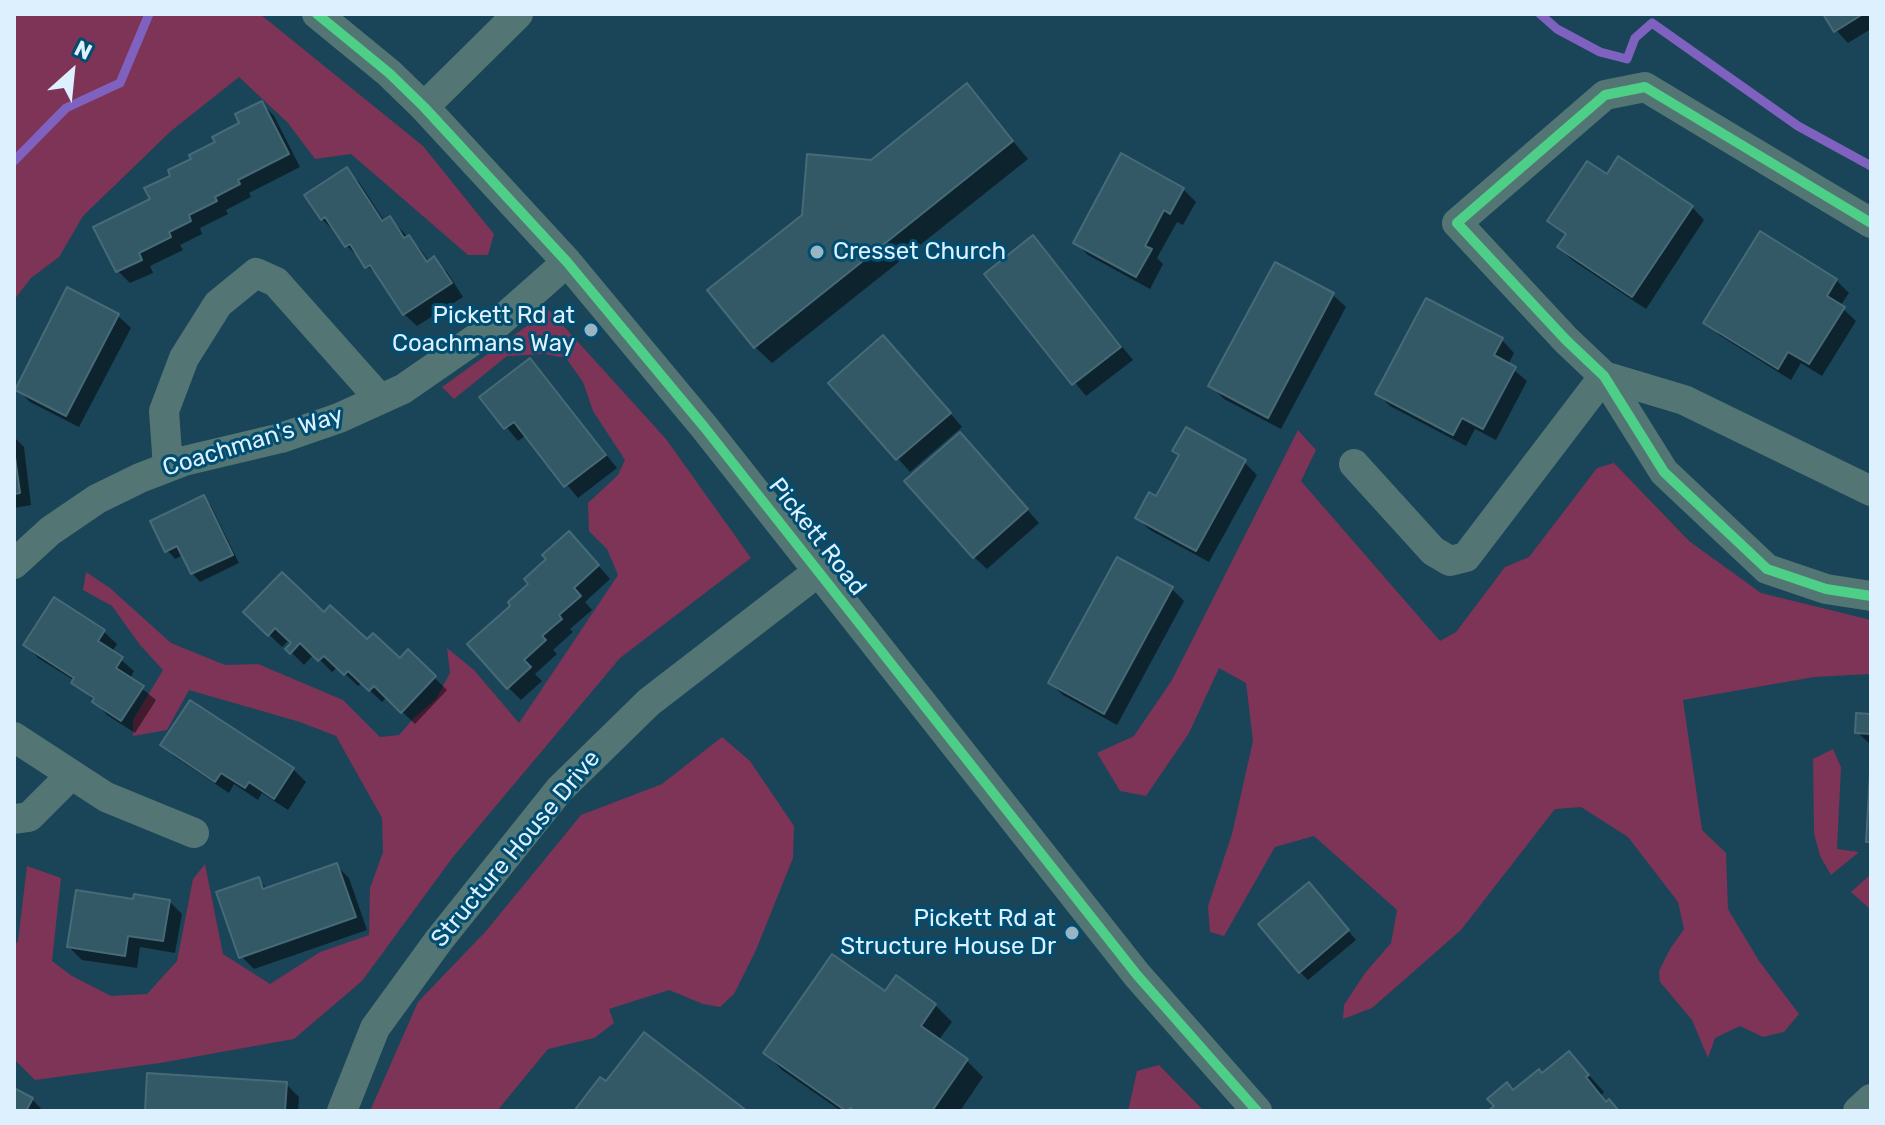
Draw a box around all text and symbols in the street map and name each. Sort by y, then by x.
north arrow [32,32,112,112]
text: N [70,35,96,66]
place label: Cresset Church [833,238,1006,266]
marker: Cresset Church [808,243,826,261]
place label: Pickett Rd at Coachmans Way [392,302,575,358]
marker: Pickett Rd at Coachmans Way [582,321,600,339]
street label: Coachman's Way [159,401,347,483]
street label: Pickett Road [762,473,872,601]
street label: Structure House Drive [425,745,607,953]
place label: Pickett Rd at Structure House Dr [840,905,1056,961]
marker: Pickett Rd at Structure House Dr [1063,924,1081,942]

